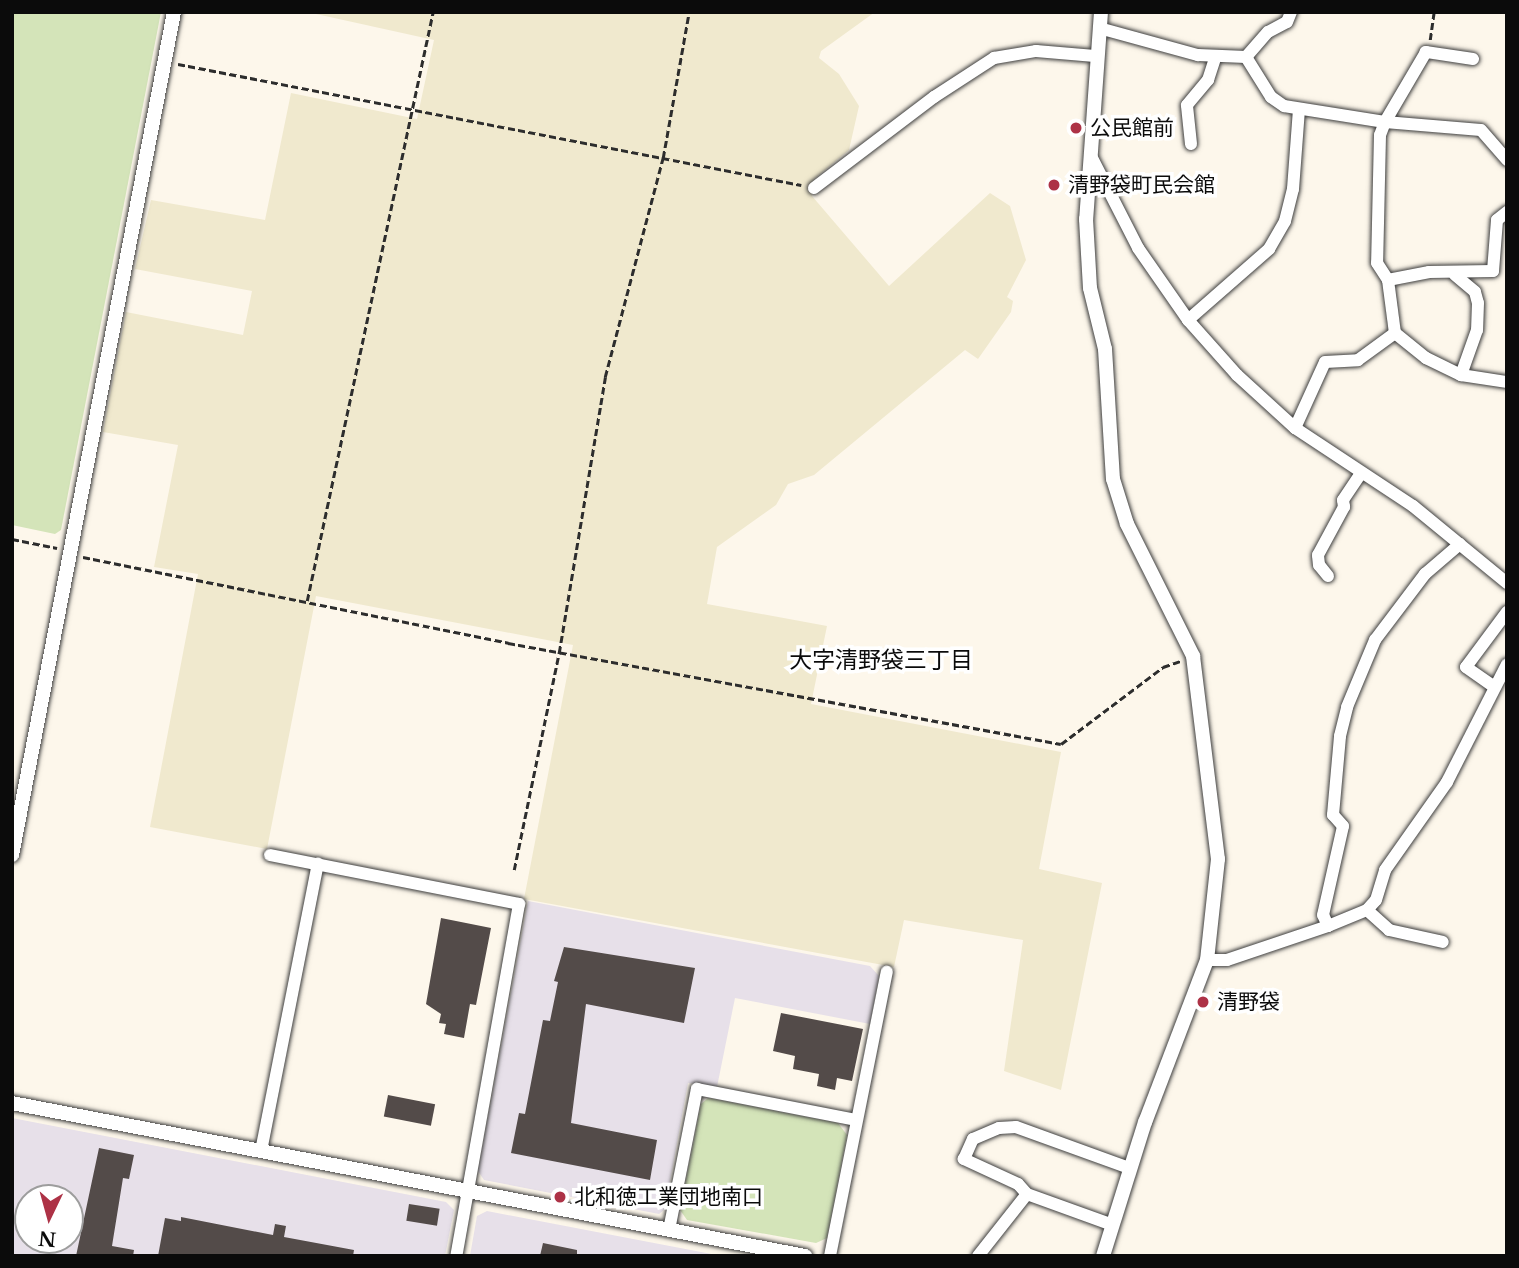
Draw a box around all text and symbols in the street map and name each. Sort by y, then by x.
place label: 公民館前 [1090,115,1174,141]
marker: 公民館前 [1068,120,1084,136]
place label: 清野袋町民会館 [1068,172,1215,198]
marker: 清野袋町民会館 [1046,177,1062,193]
district label: 大字清野袋三丁目 [789,646,973,674]
place label: 清野袋 [1217,989,1280,1015]
marker: 清野袋 [1195,994,1211,1010]
north arrow [14,1184,84,1254]
place label: 北和徳工業団地南口 [574,1184,763,1210]
marker: 北和徳工業団地南口 [552,1189,568,1205]
text: N [37,1226,57,1251]

